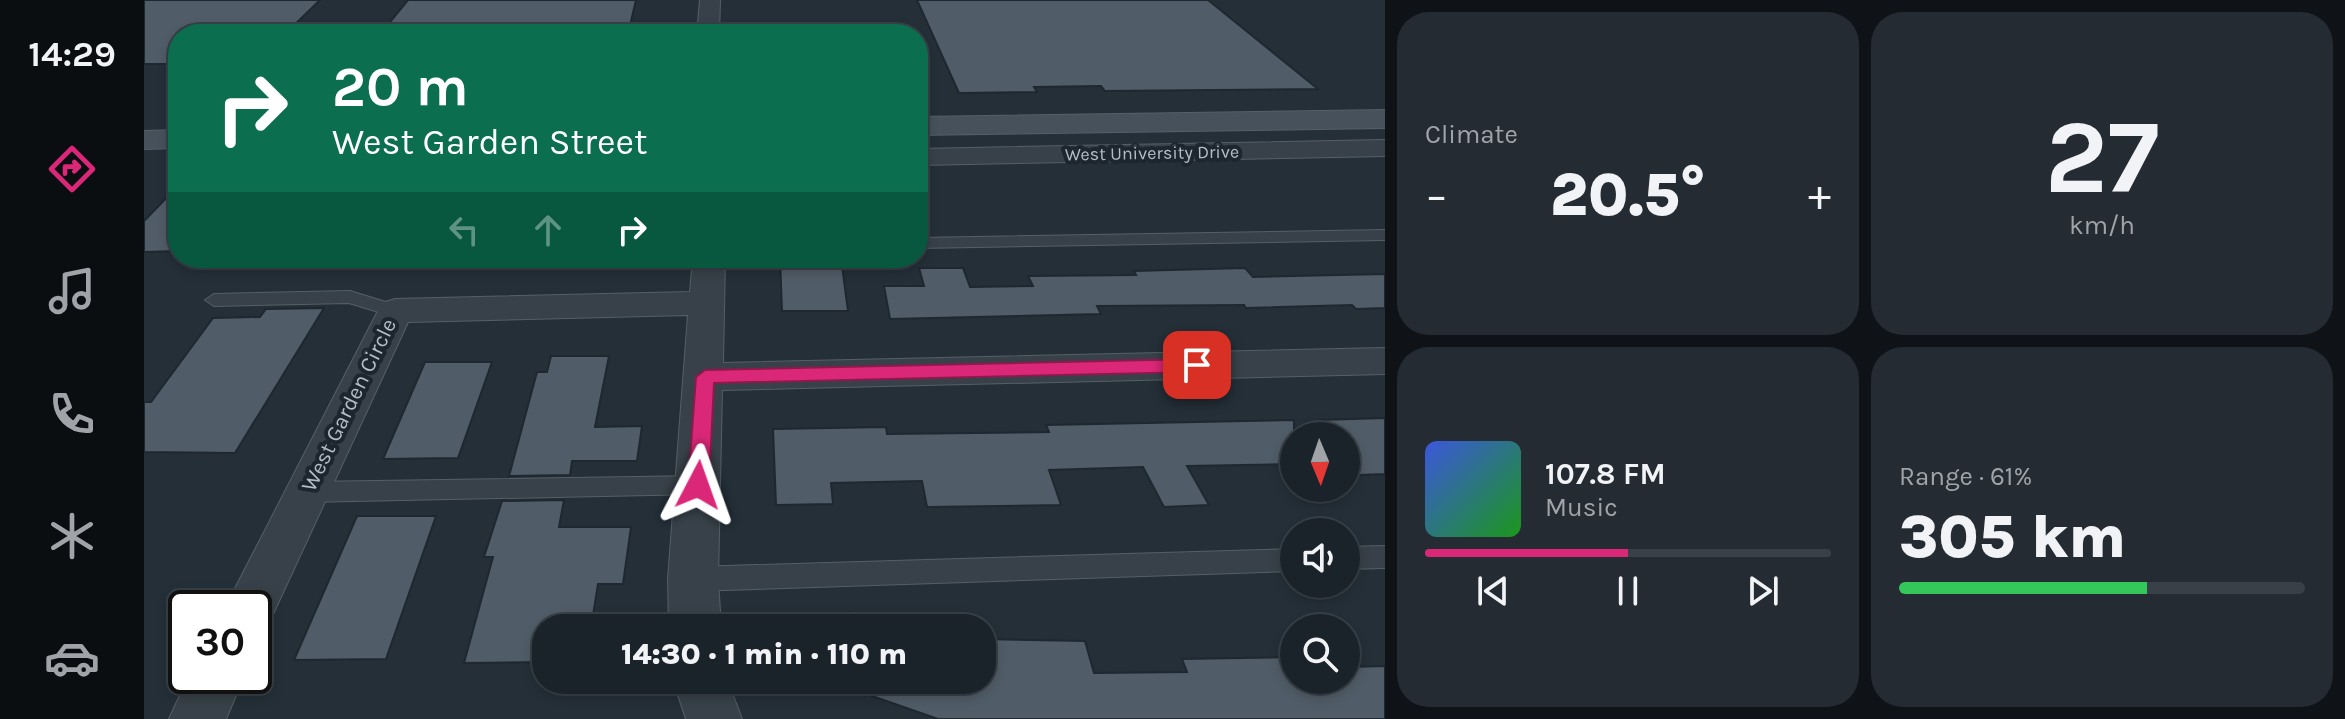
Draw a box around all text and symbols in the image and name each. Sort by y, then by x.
text: 14:29 [28,33,116,75]
text: 20 m [332,54,469,119]
icon: right [200,56,304,160]
text: 27 [2045,97,2159,218]
text: Climate [1425,119,1518,150]
text: West Garden Street [332,121,647,163]
street label: West University Drive [1065,140,1239,166]
icon: directions [44,141,100,197]
text: 20.5° [1550,160,1706,230]
text: − [1425,170,1448,221]
text: + [1808,170,1831,221]
icon: left [442,208,486,252]
icon: ahead [526,208,570,252]
icon: right [610,208,654,252]
text: km/h [2069,210,2135,241]
icon: music [44,263,100,319]
street label: West Garden Circle [296,314,402,496]
pin [1163,331,1231,399]
icon: arrive [1175,343,1219,387]
icon: phone [44,386,100,442]
north arrow [1280,422,1360,502]
map controls [1280,422,1360,694]
position arrow [656,443,740,527]
text: 107.8 FM [1545,456,1666,492]
text: Range · 61% [1899,461,2032,492]
text: Music [1545,492,1618,523]
text: 305 km [1899,502,2126,572]
icon: climate [44,508,100,564]
button: sound [1280,518,1360,598]
icon: previous [1471,569,1515,613]
icon: pause [1606,569,1650,613]
icon: next [1741,569,1785,613]
speed limit sign: 30 [168,590,272,694]
button: search [1280,614,1360,694]
icon: car [44,630,100,686]
text: 14:30 · 1 min · 110 m [621,636,907,672]

